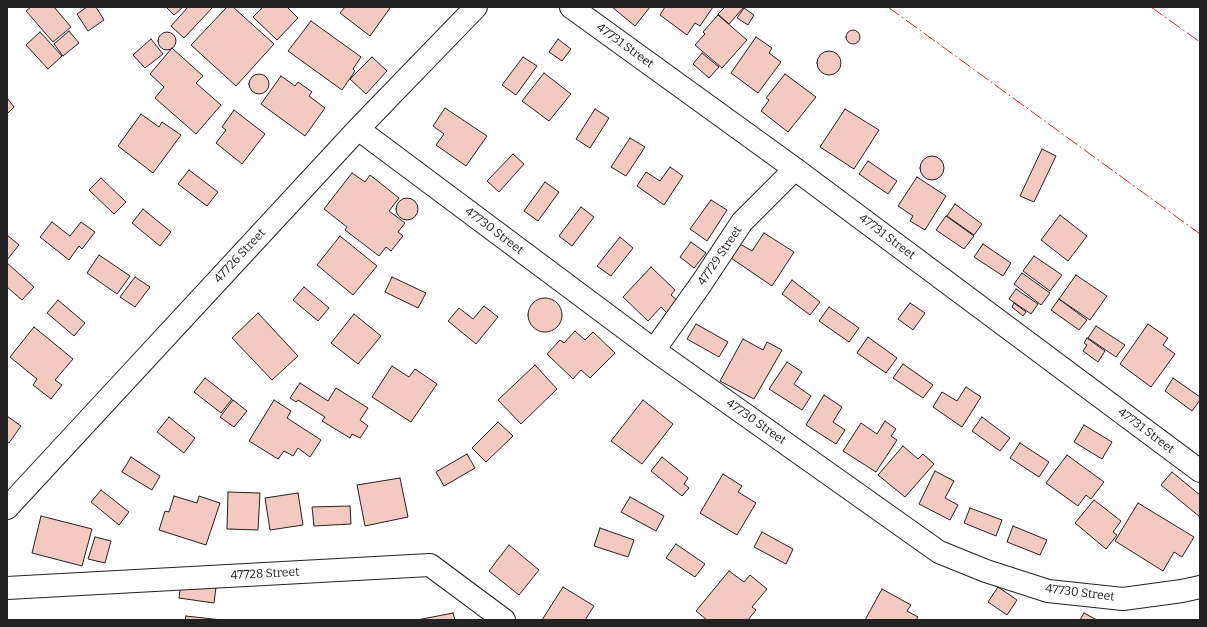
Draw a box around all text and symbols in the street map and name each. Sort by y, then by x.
street label: 47731 Street [594,21,656,71]
street label: 47730 Street [462,204,526,258]
street label: 47731 Street [856,211,918,263]
street label: 47729 Street [695,223,745,289]
street label: 47726 Street [211,226,269,286]
street label: 47730 Street [723,396,789,448]
street label: 47731 Street [1115,405,1177,457]
street label: 47728 Street [230,565,300,583]
street label: 47730 Street [1045,582,1115,604]

